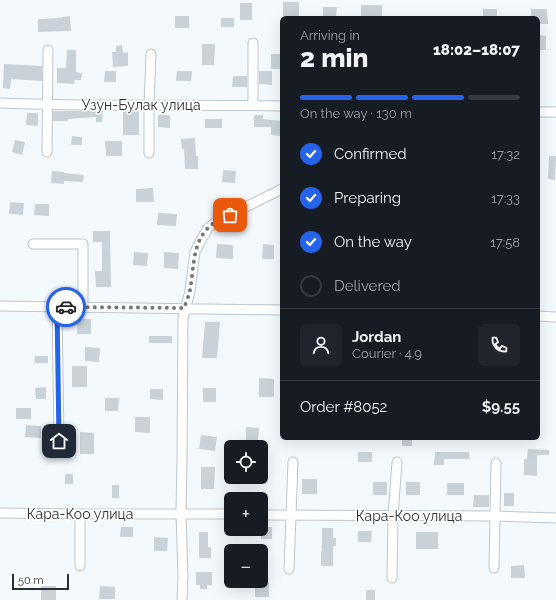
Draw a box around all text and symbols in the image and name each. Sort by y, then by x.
text: Arriving in [300,28,360,43]
text: 18:02–18:07 [433,41,520,59]
text: 2 min [300,43,368,73]
street label: Узун-Булак улица [81,97,201,113]
text: On the way · 130 m [300,106,412,121]
icon: check [300,143,322,165]
text: Confirmed [334,145,407,163]
text: 17:32 [491,147,520,162]
icon: check [300,187,322,209]
text: Preparing [334,189,401,207]
text: 17:33 [491,191,520,206]
pin [213,198,247,232]
icon: bag [219,204,241,226]
icon: check [300,231,322,253]
text: On the way [334,233,412,251]
text: 17:58 [490,235,520,250]
text: Delivered [334,277,401,295]
courier [46,287,86,327]
icon: car [55,296,77,318]
button: person [300,324,342,366]
button: phone [478,324,520,366]
text: Jordan [352,328,401,346]
text: Courier · 4.9 [352,346,422,361]
text: Order #8052 [300,398,387,416]
text: $9.55 [482,398,520,416]
pin [42,424,76,458]
icon: home [48,430,70,452]
map controls [224,440,268,588]
button: locate [224,440,268,484]
button: + [224,492,268,536]
street label: Кара-Коо улица [27,506,133,522]
street label: Кара-Коо улица [356,508,462,524]
button: − [224,544,268,588]
scale bar [12,572,69,591]
text: 50 m [18,574,44,587]

